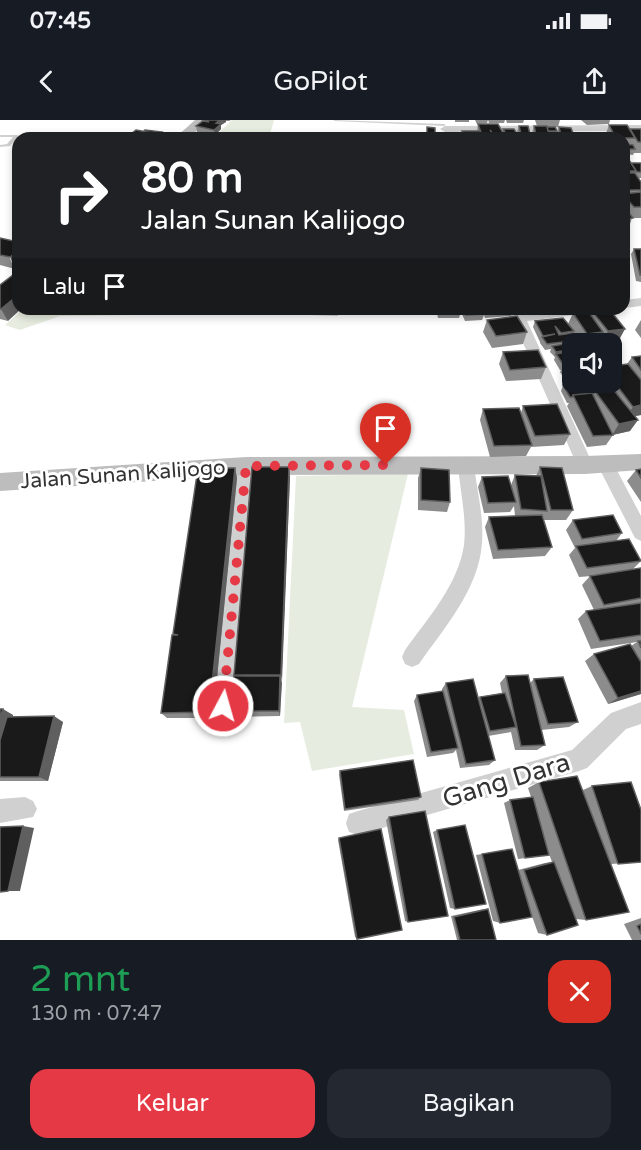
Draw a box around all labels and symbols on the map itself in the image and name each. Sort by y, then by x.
pin [360,403,411,465]
street label: Jalan Sunan Kalijogo [20,455,227,494]
position arrow [191,674,255,738]
street label: Gang Dara [439,746,574,815]

